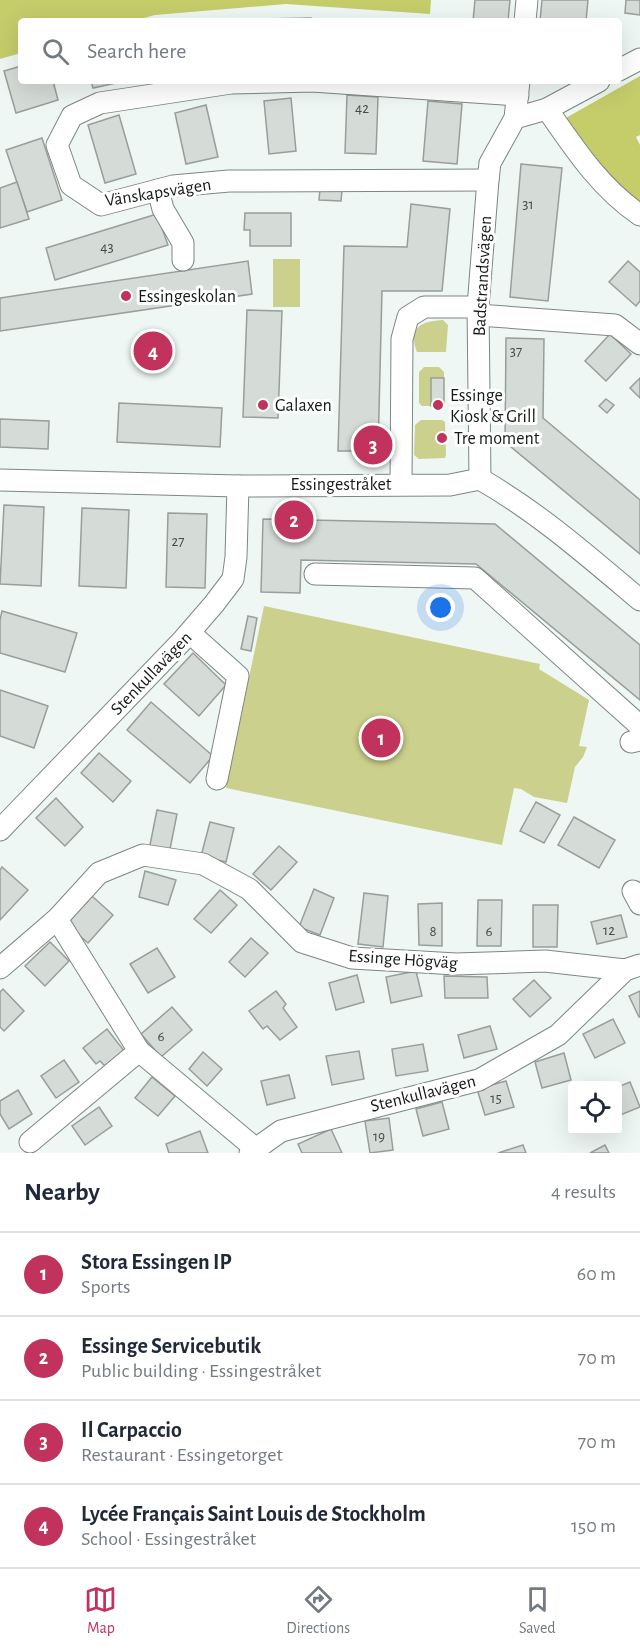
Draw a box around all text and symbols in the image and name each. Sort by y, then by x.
search box [18,18,622,84]
icon: search [39,35,72,68]
text: Search here [87,40,186,62]
house number: 42 [355,101,369,116]
street label: Vänskapsvägen [104,176,213,210]
house number: 31 [522,197,534,212]
street label: Badstrandsvägen [471,215,495,337]
house number: 43 [100,240,114,255]
place label: Essingeskolan [138,288,236,306]
marker: Essingeskolan [119,289,133,303]
pin: 4 [134,328,172,374]
house number: 37 [510,344,522,359]
place label: Essinge Kiosk & Grill [450,387,536,426]
place label: Galaxen [275,397,332,415]
marker: Galaxen [256,398,270,412]
marker: Essinge Kiosk & Grill [431,398,445,412]
pin: 3 [354,422,392,468]
place label: Tre moment [454,430,540,448]
marker: Tre moment [435,431,449,445]
street label: Essingestråket [290,476,392,494]
pin: 2 [274,498,314,542]
house number: 27 [171,534,185,549]
your location [426,593,455,622]
street label: Stenkullavägen [108,629,196,719]
pin: 1 [362,716,400,760]
house number: 12 [603,923,615,938]
house number: 8 [429,924,437,939]
house number: 6 [485,924,493,939]
street label: Essinge Högväg [348,947,458,973]
house number: 6 [157,1029,165,1044]
street label: Stenkullavägen [369,1072,478,1116]
map controls [568,1081,622,1135]
button: locate [568,1081,622,1135]
house number: 15 [490,1091,502,1106]
house number: 19 [373,1129,385,1144]
text: Nearby [24,1179,100,1205]
text: 4 results [551,1182,616,1202]
text: Stora Essingen IP [81,1251,232,1273]
text: 1 [40,1264,47,1284]
text: 60 m [577,1264,616,1284]
text: Sports [81,1277,130,1297]
text: Essinge Servicebutik [81,1335,261,1357]
text: 2 [39,1348,48,1368]
text: 70 m [578,1348,616,1368]
text: Public building · Essingestråket [81,1361,321,1381]
text: Il Carpaccio [81,1419,182,1441]
text: 3 [39,1432,48,1452]
text: 70 m [578,1432,616,1452]
text: Restaurant · Essingetorget [81,1445,283,1465]
text: Lycée Français Saint Louis de Stockholm [81,1503,426,1525]
text: 4 [38,1516,49,1536]
text: 150 m [571,1516,616,1536]
text: School · Essingestråket [81,1529,256,1549]
tab: Map [84,1583,117,1638]
tab: Directions [286,1583,350,1638]
tab: Saved [519,1583,556,1638]

